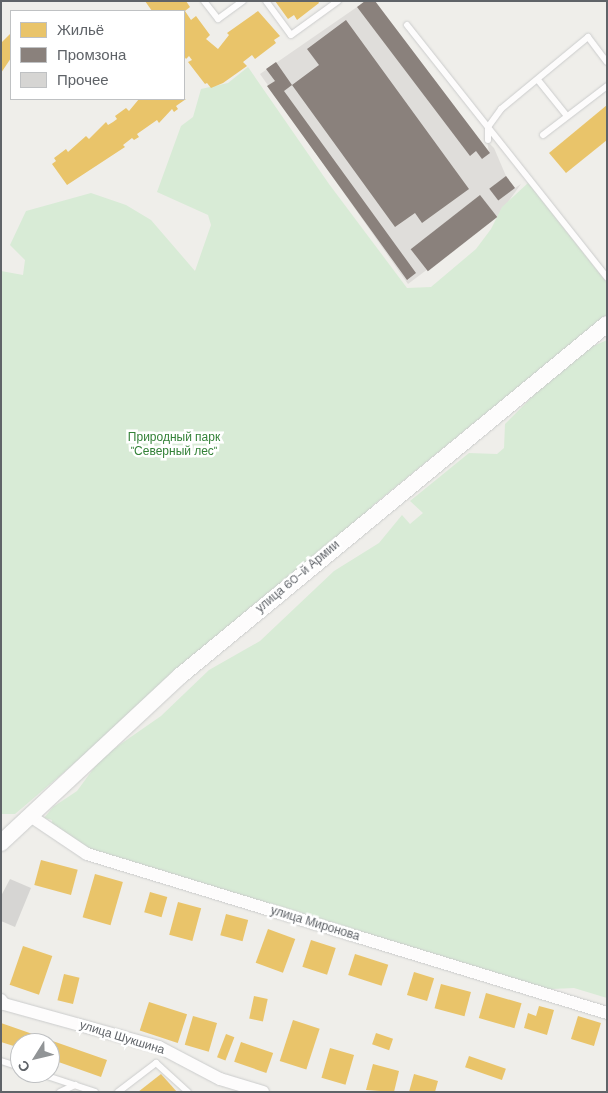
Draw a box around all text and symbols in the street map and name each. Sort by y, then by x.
legend [10,10,185,100]
text: Жильё [57,20,104,40]
text: Промзона [57,45,126,65]
text: Прочее [57,70,109,90]
park label: Природный парк "Северный лес" [128,431,220,459]
street label: улица 60-й Армии [253,538,343,616]
street label: улица Миронова [269,904,361,944]
street label: улица Шукшина [78,1018,166,1058]
north arrow [10,1033,60,1083]
text: С [13,1057,34,1076]

